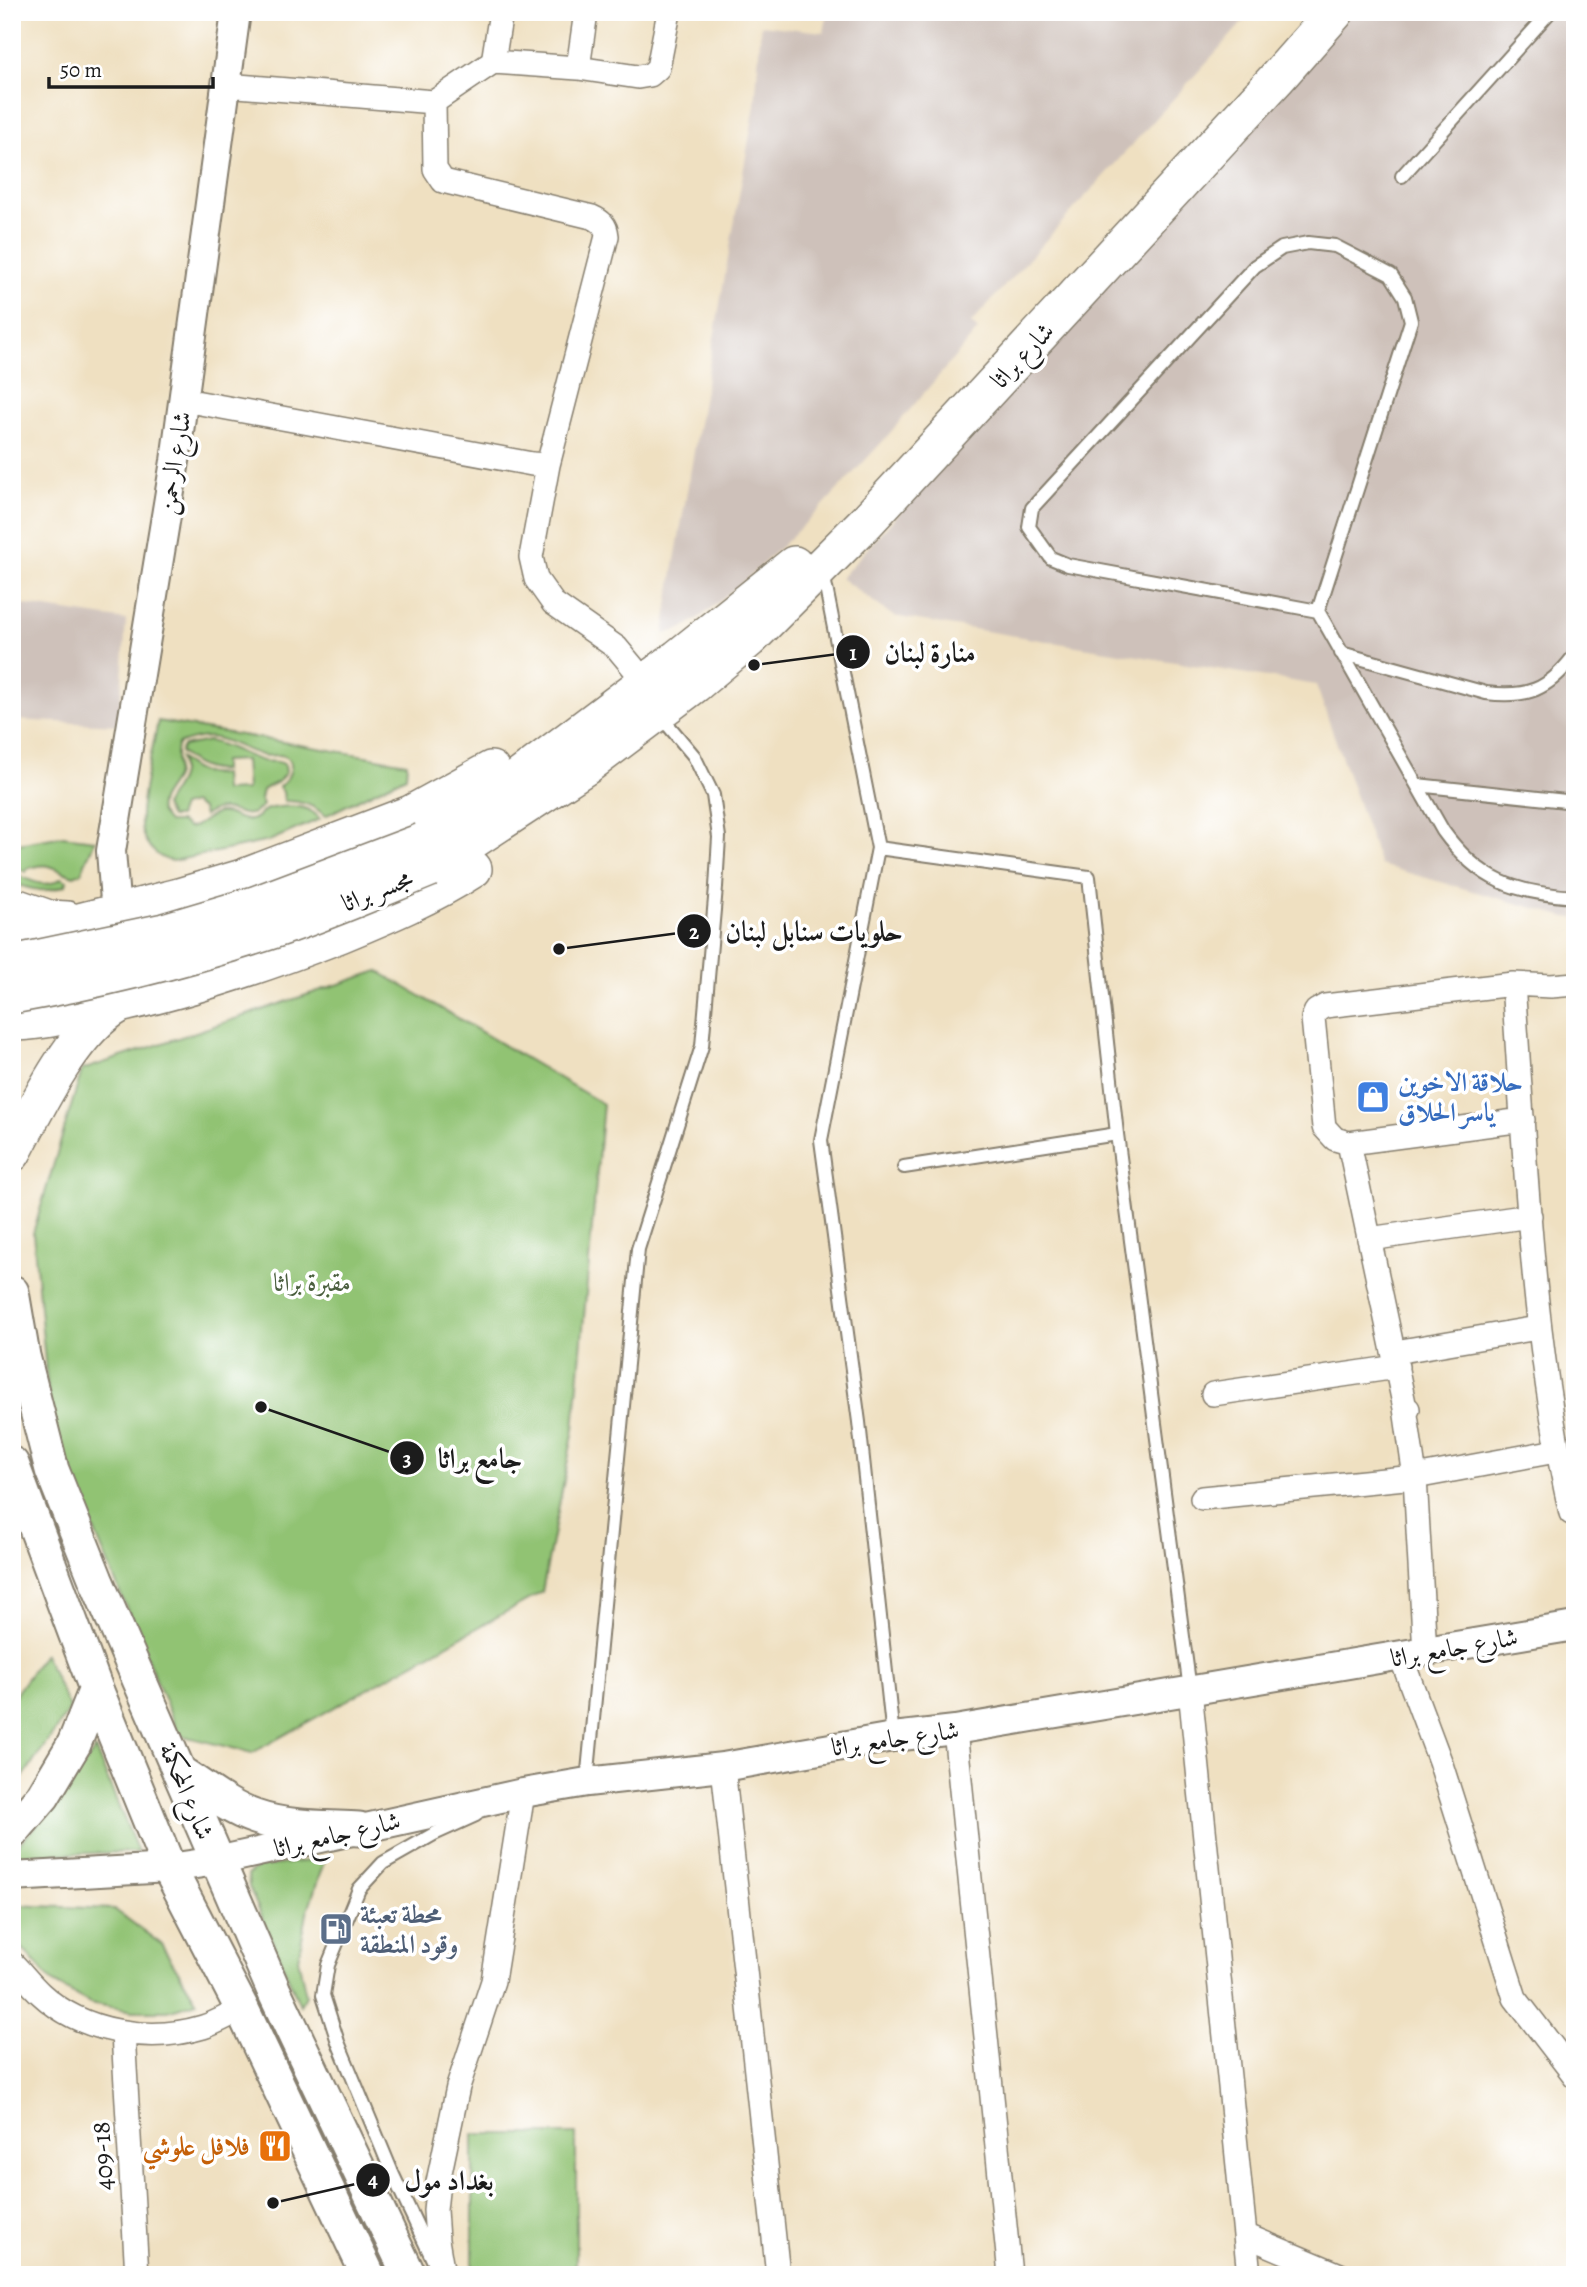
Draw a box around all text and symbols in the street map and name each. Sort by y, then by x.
scale bar [49,46,214,90]
text: 50 m [60,56,102,84]
street label: شارع براثا [983,314,1065,399]
street label: شارع الرحمن [149,409,204,518]
callout: منارة لبنان [835,628,990,677]
text: منارة لبنان [884,634,976,672]
text: 1 [849,639,857,667]
street label: مجسر براثا [336,860,418,921]
callout: حلويات سنابل لبنان [676,907,917,956]
text: حلويات سنابل لبنان [725,913,903,951]
text: 2 [689,918,699,946]
place label: حلاقة الاخوين ياسر الحلاق [1398,1065,1523,1130]
shop icon: حلاقة الاخوين ياسر الحلاق [1354,1078,1392,1116]
park label: مقبرة براثا [273,1265,351,1300]
callout: جامع براثا [389,1434,536,1483]
text: جامع براثا [438,1440,522,1485]
text: 3 [402,1445,412,1473]
street label: شارع جامع براثا [1388,1619,1522,1682]
street label: شارع جامع براثا [829,1712,962,1771]
street label: شارع المحكمة [147,1737,223,1847]
street label: شارع جامع براثا [270,1803,405,1872]
place label: محطة تعبئة وقود المنطقة [360,1897,459,1962]
fuel station icon: محطة تعبئة وقود المنطقة [317,1910,355,1948]
street label: 409-18 [83,2121,122,2191]
restaurant icon: فلافل علوشي [256,2127,294,2165]
place label: فلافل علوشي [142,2129,250,2170]
callout: بغداد مول [355,2155,508,2204]
text: بغداد مول [404,2162,494,2200]
text: 4 [368,2166,378,2194]

